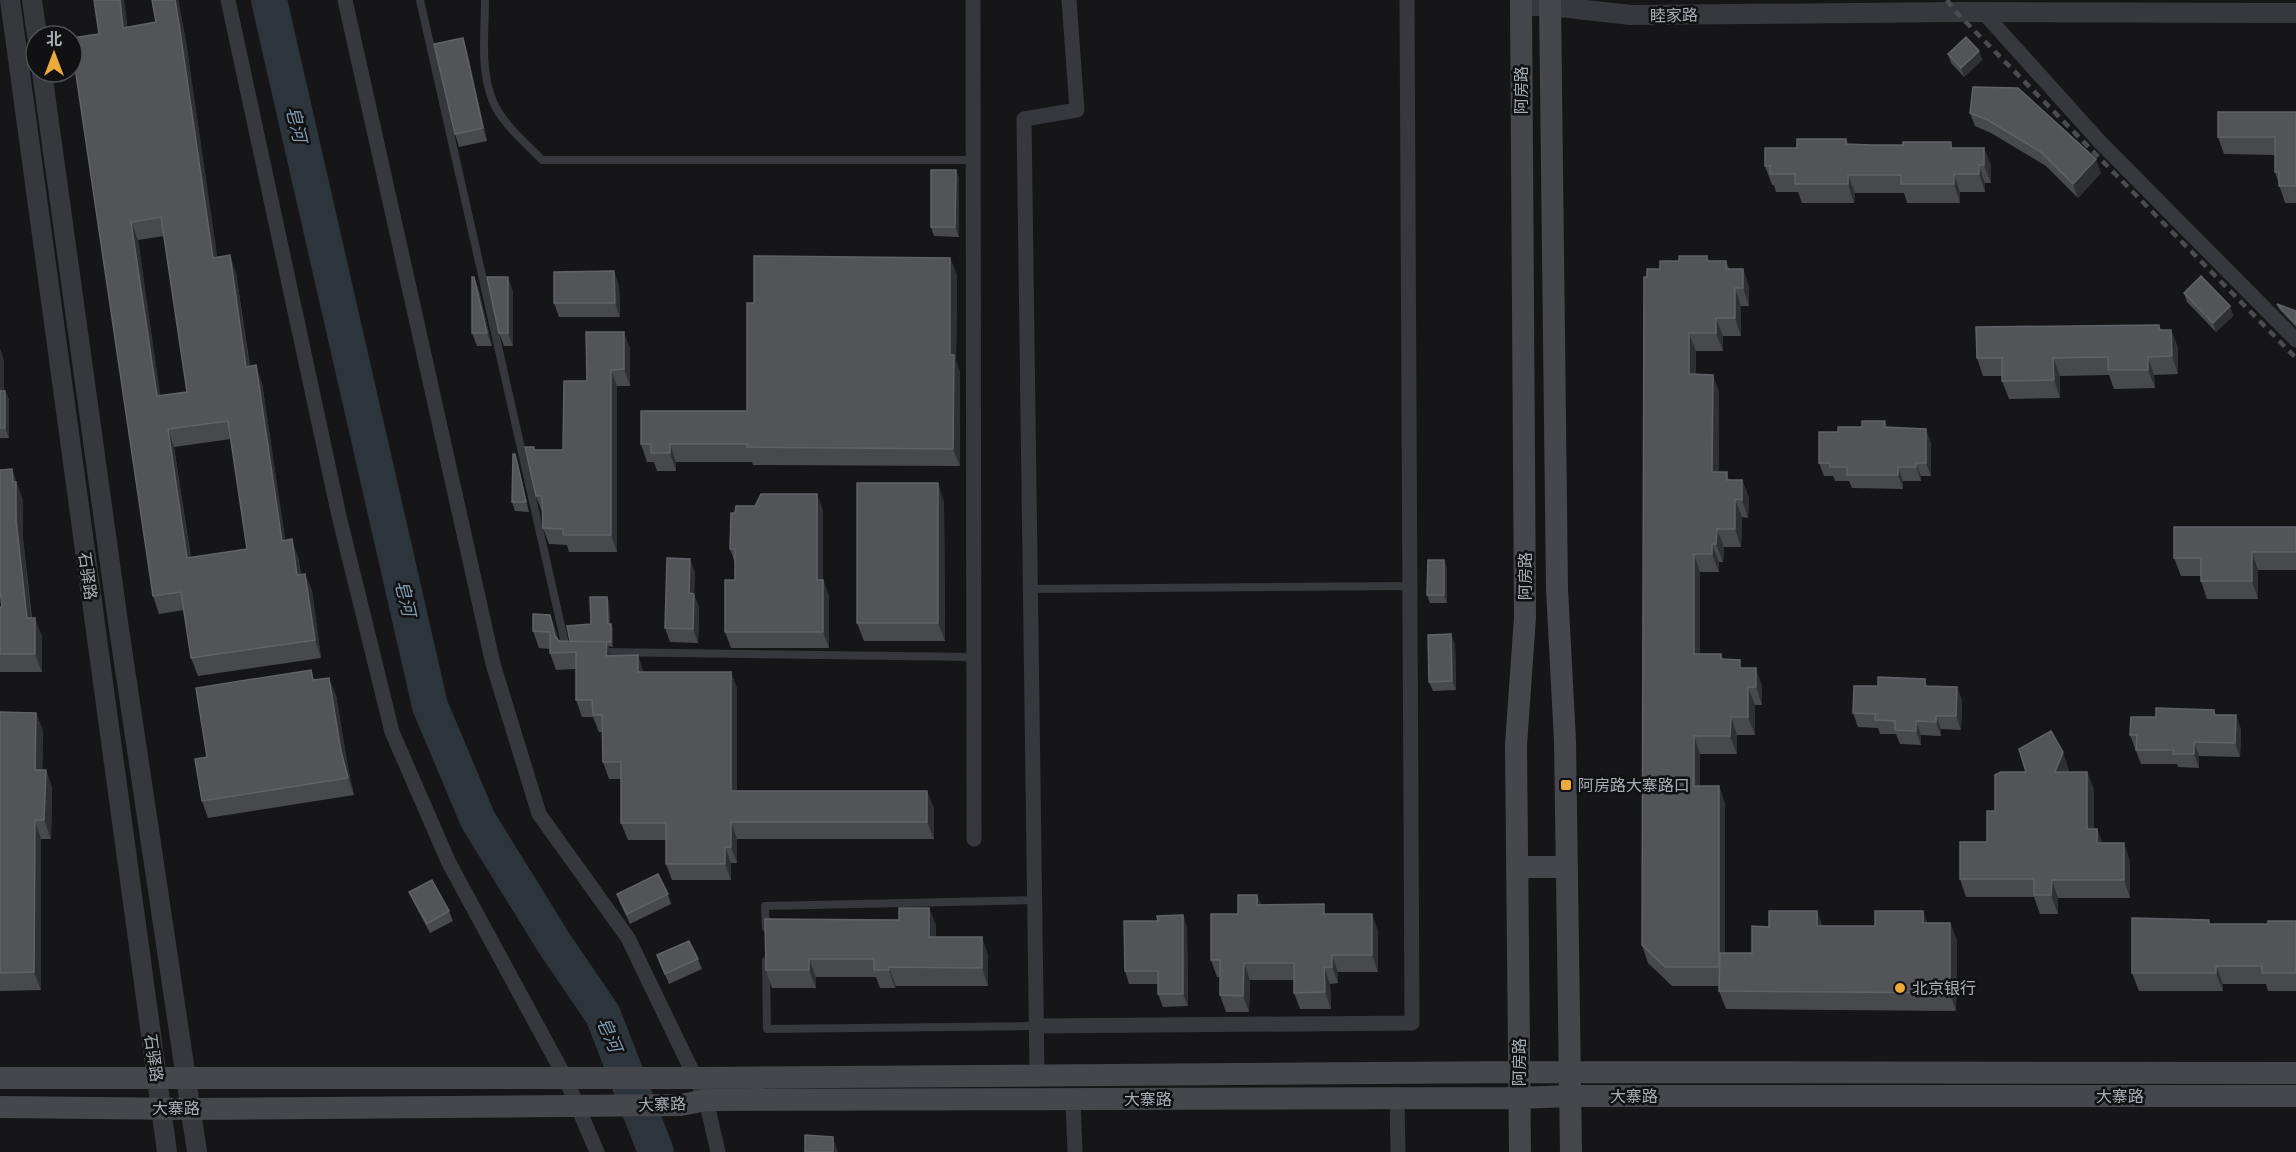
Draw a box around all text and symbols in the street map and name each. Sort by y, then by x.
street label: 睦家路 [1650,5,1698,25]
north arrow [24,24,84,84]
text: 北 [46,29,62,49]
street label: 阿房路 [1511,66,1531,114]
water label: 皂河 [282,104,312,147]
street label: 石驿路 [75,551,101,601]
street label: 阿房路 [1515,552,1535,600]
water label: 皂河 [391,578,421,621]
place label: 阿房路大寨路口 [1578,775,1690,795]
marker: 阿房路大寨路口 [1559,778,1573,792]
place label: 北京银行 [1912,978,1976,998]
marker: 北京银行 [1893,981,1907,995]
water label: 皂河 [593,1013,628,1058]
street label: 石驿路 [141,1033,167,1083]
street label: 阿房路 [1509,1038,1529,1086]
street label: 大寨路 [1610,1086,1658,1106]
street label: 大寨路 [2096,1086,2144,1106]
street label: 大寨路 [1124,1089,1172,1109]
street label: 大寨路 [638,1093,686,1115]
street label: 大寨路 [152,1098,200,1118]

